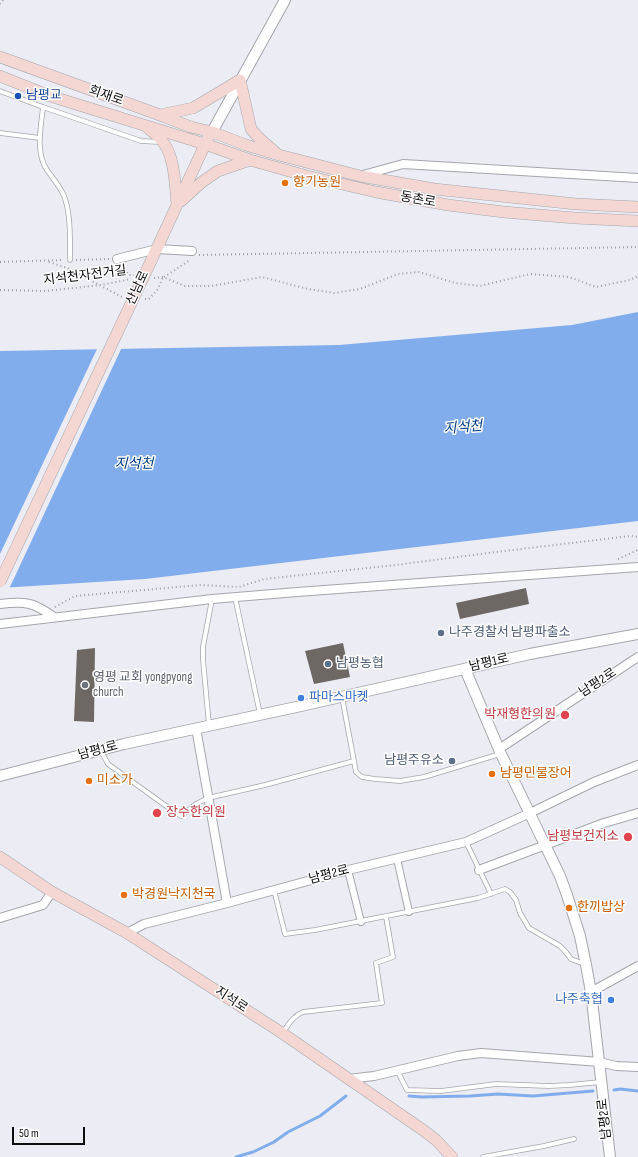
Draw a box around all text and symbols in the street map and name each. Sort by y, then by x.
street label: 회재로 [86,83,126,109]
place label: 남평교 [26,88,62,104]
marker: 남평교 [13,91,23,101]
place label: 향기농원 [293,175,341,191]
marker: 향기농원 [280,178,290,188]
street label: 동촌로 [399,189,437,211]
street label: 지석천자전거길 [43,263,127,289]
street label: 산남로 [123,268,153,308]
water label: 지석천 [443,418,483,438]
water label: 지석천 [115,456,153,472]
place label: 나주경찰서 남평파출소 [449,625,571,641]
marker: 나주경찰서 남평파출소 [436,628,446,638]
street label: 남평1로 [468,651,510,675]
place label: 남평농협 [336,656,384,672]
marker: 남평농협 [323,659,333,669]
street label: 남평2로 [576,665,620,701]
place label: 영평 교회 yongpyong church [93,670,192,701]
marker: 영평 교회 yongpyong church [80,680,90,690]
place label: 파마스마켓 [309,690,369,706]
marker: 파마스마켓 [296,693,306,703]
place label: 박재형한의원 [484,707,556,723]
marker: 박재형한의원 [559,709,571,721]
street label: 남평1로 [76,738,120,764]
place label: 남평주유소 [384,753,444,769]
marker: 남평주유소 [447,756,457,766]
place label: 남평민물장어 [500,766,572,782]
marker: 남평민물장어 [487,769,497,779]
place label: 미소가 [97,773,133,789]
marker: 미소가 [84,776,94,786]
place label: 장수한의원 [166,805,226,821]
marker: 장수한의원 [151,807,163,819]
place label: 남평보건지소 [547,829,619,845]
marker: 남평보건지소 [622,831,634,843]
street label: 남평2로 [307,862,351,888]
place label: 박경원낙지천국 [132,887,216,903]
marker: 박경원낙지천국 [119,890,129,900]
place label: 한끼밥상 [577,900,625,916]
marker: 한끼밥상 [564,903,574,913]
street label: 지석로 [212,984,250,1016]
place label: 나주축협 [555,992,603,1008]
marker: 나주축협 [606,995,616,1005]
street label: 남평2로 [595,1098,615,1140]
scale bar [14,1119,87,1145]
text: 50 m [19,1126,39,1141]

